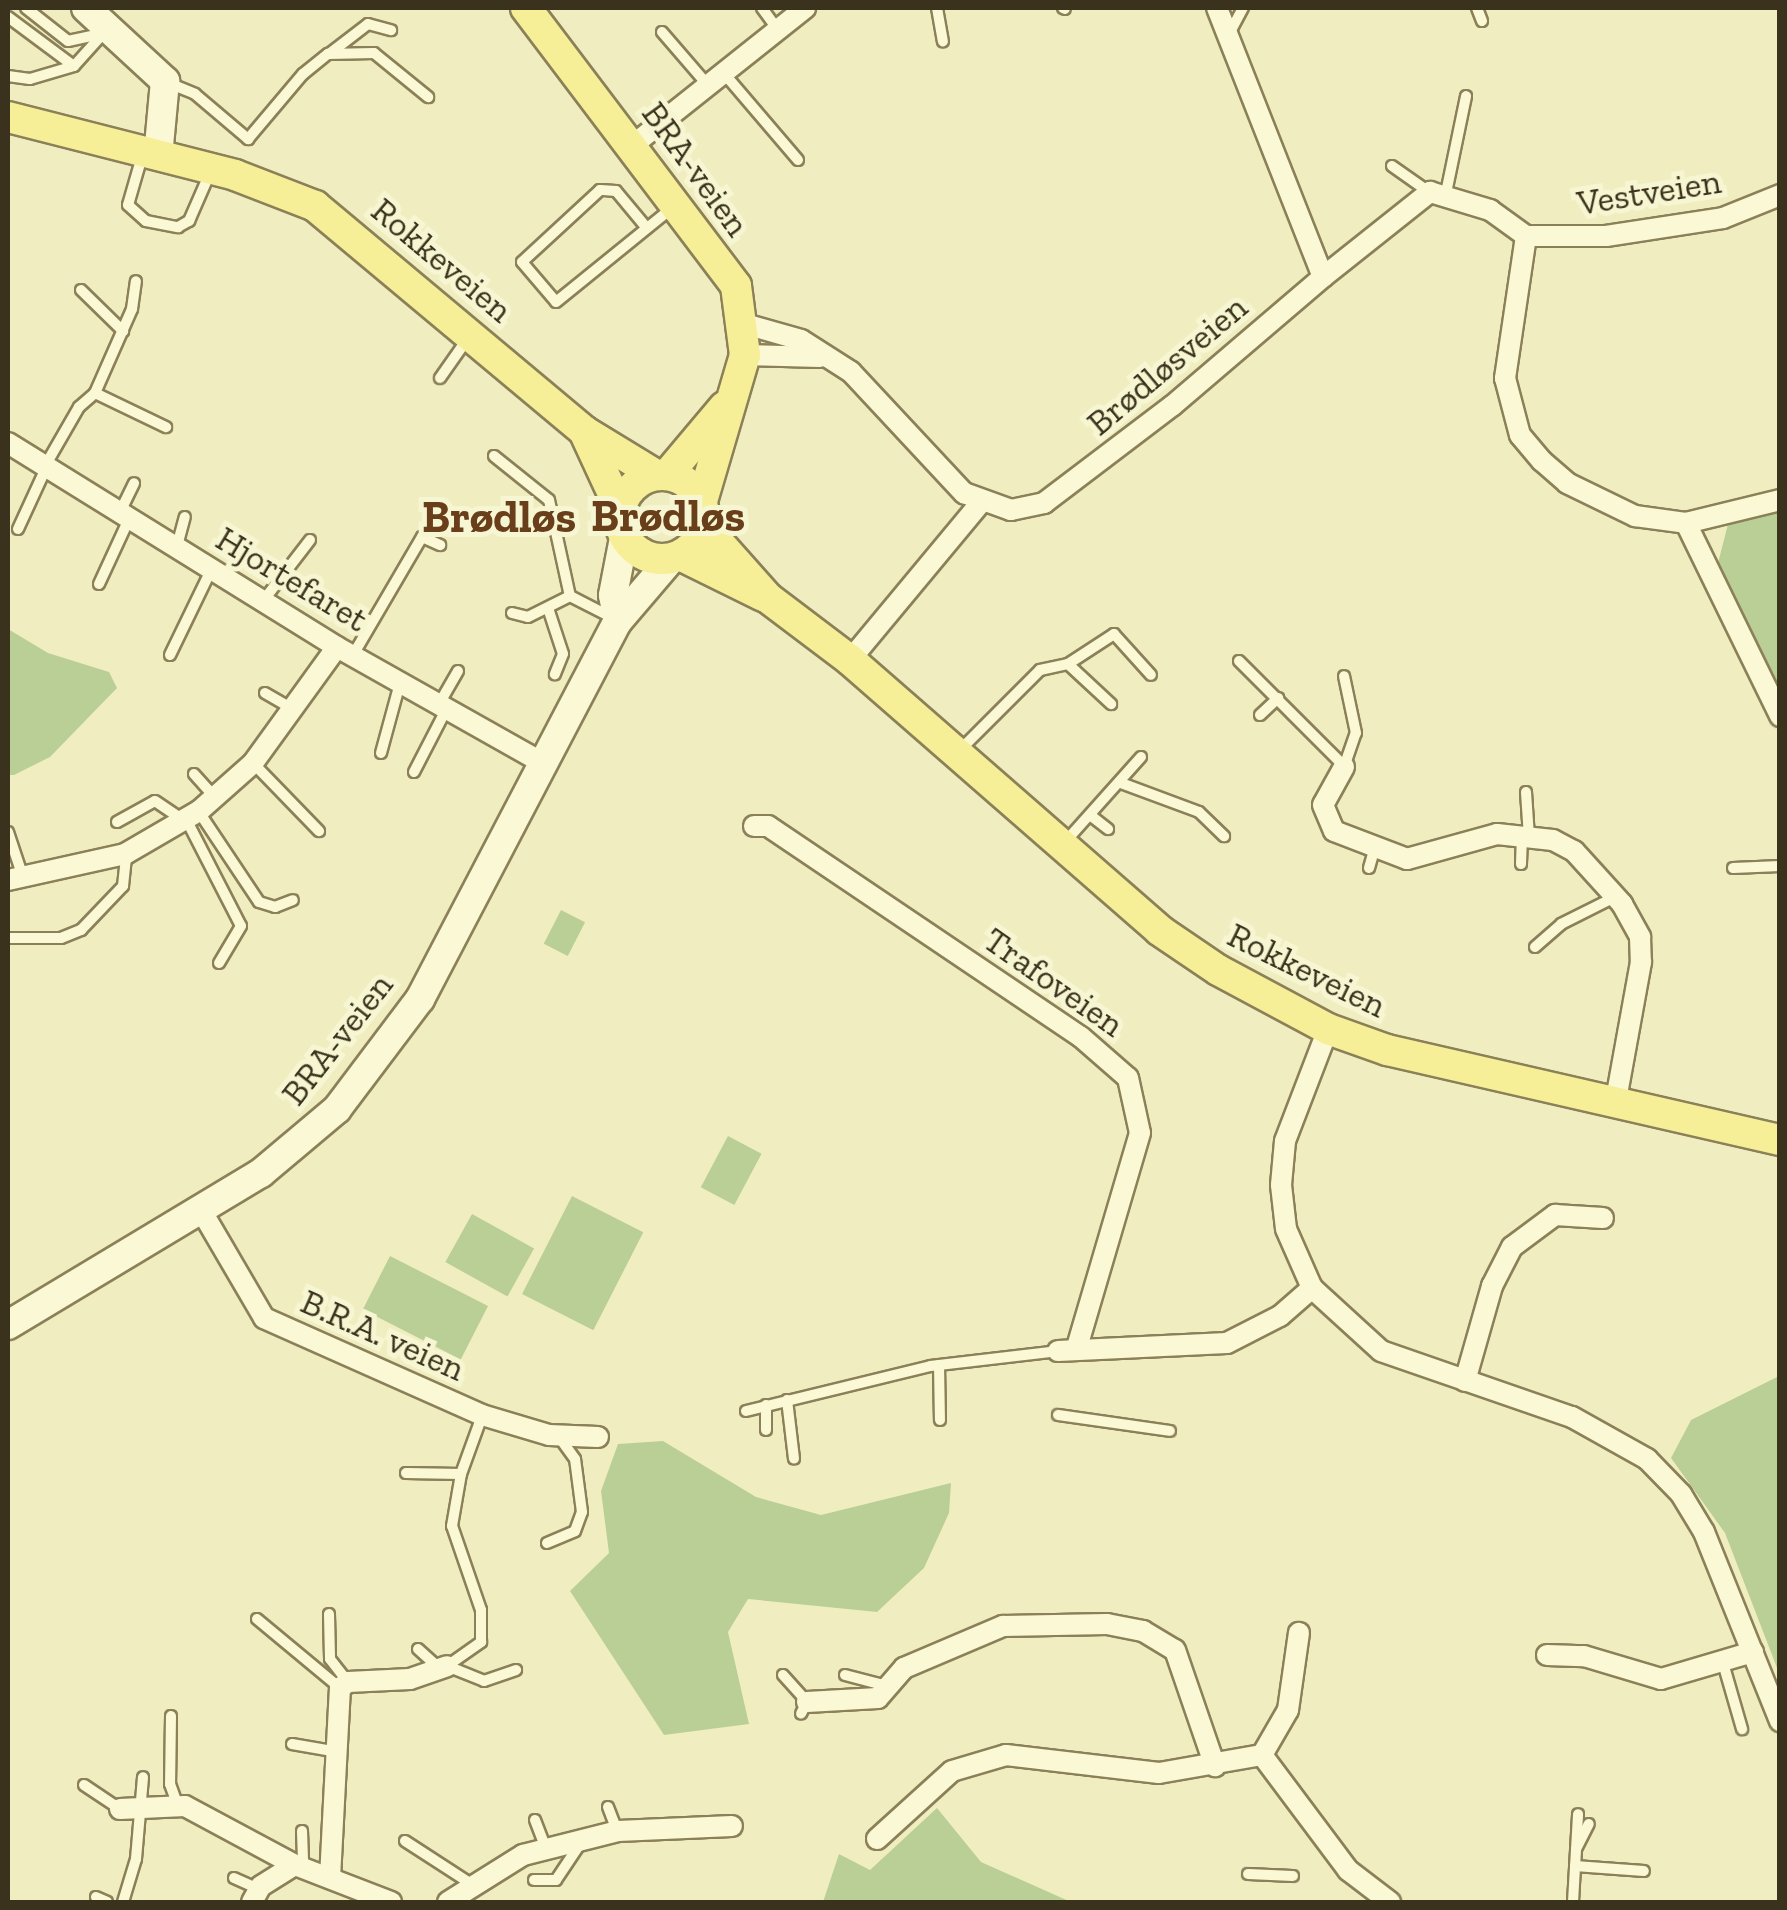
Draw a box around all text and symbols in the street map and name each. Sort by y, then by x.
street label: BRA-veien [633,94,759,244]
street label: Vestveien [1574,160,1724,224]
street label: Rokkeveien [363,189,521,331]
street label: Brødløsveien [1079,286,1255,444]
district label: Brødløs [591,490,745,544]
district label: Brødløs [422,491,576,545]
street label: Hjortefaret [209,517,375,641]
street label: Rokkeveien [1221,914,1393,1026]
street label: Trafoveien [976,919,1132,1045]
street label: BRA-veien [273,965,401,1113]
street label: B.R.A. veien [294,1280,472,1390]

